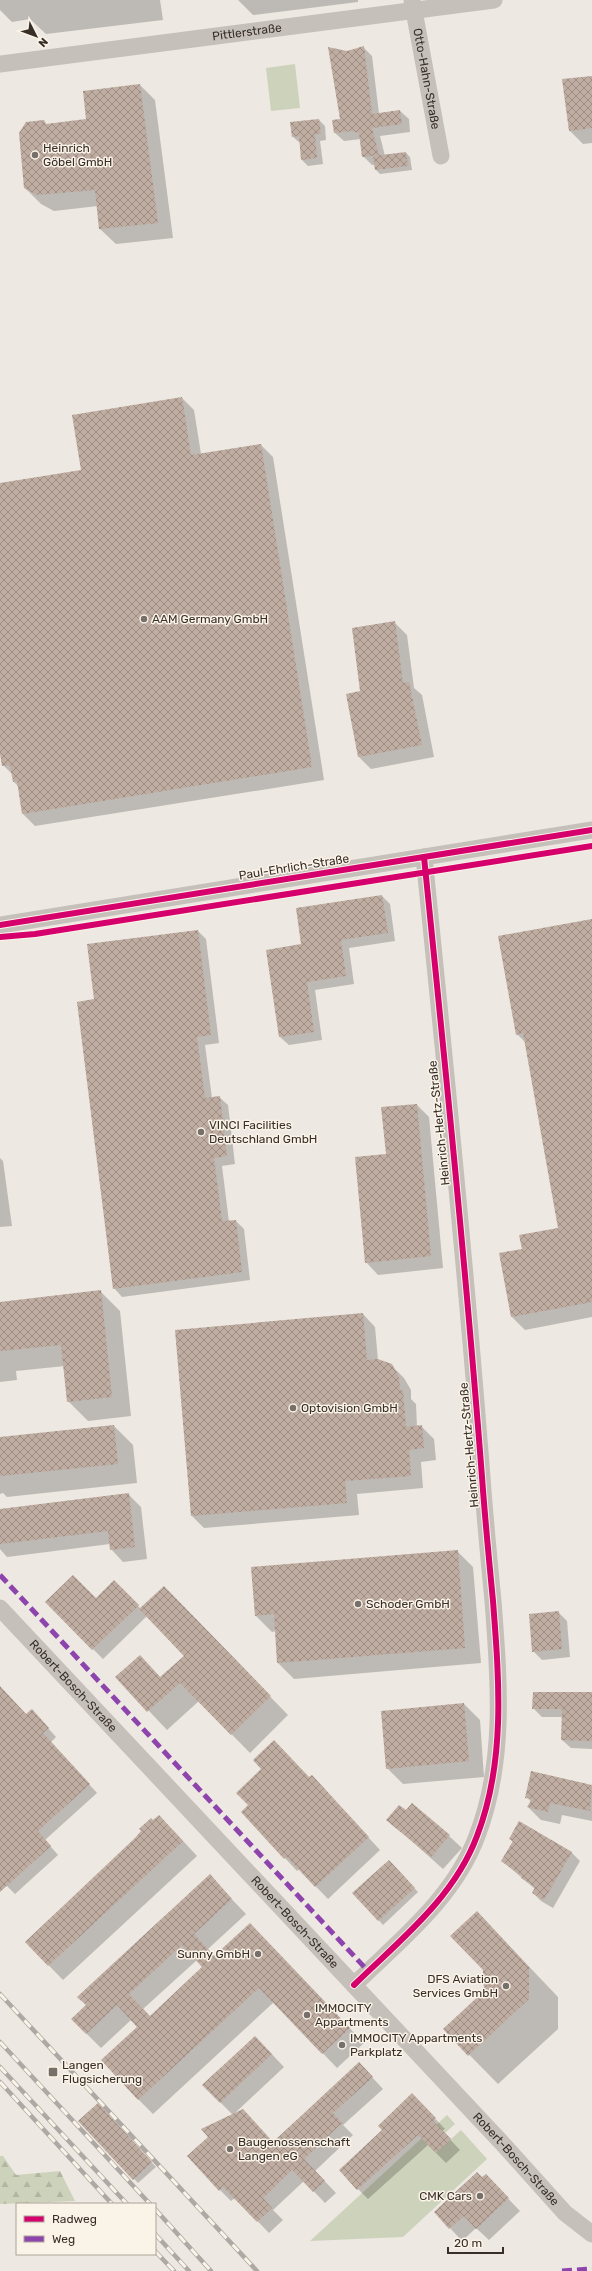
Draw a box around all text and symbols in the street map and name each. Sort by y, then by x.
north arrow [16,16,56,56]
street label: Pittlerstraße [211,21,283,43]
street label: Otto-Hahn-Straße [410,27,443,131]
text: N [36,35,51,50]
place label: Heinrich Göbel GmbH [43,141,112,169]
marker: Heinrich Göbel GmbH [30,150,40,160]
place label: AAM Germany GmbH [152,612,268,626]
marker: AAM Germany GmbH [139,614,149,624]
street label: Paul-Ehrlich-Straße [238,851,350,883]
street label: Heinrich-Hertz-Straße [425,1060,453,1186]
place label: VINCI Facilities Deutschland GmbH [209,1118,317,1146]
marker: VINCI Facilities Deutschland GmbH [196,1127,206,1137]
street label: Heinrich-Hertz-Straße [457,1382,481,1508]
place label: Optovision GmbH [301,1401,398,1415]
marker: Optovision GmbH [288,1403,298,1413]
place label: Schoder GmbH [366,1597,450,1611]
marker: Schoder GmbH [353,1599,363,1609]
street label: Robert-Bosch-Straße [27,1637,120,1735]
street label: Robert-Bosch-Straße [248,1873,342,1971]
place label: Sunny GmbH [177,1947,250,1961]
marker: Sunny GmbH [253,1949,263,1959]
place label: DFS Aviation Services GmbH [413,1972,498,2000]
marker: DFS Aviation Services GmbH [501,1981,511,1991]
place label: IMMOCITY Appartments [315,2001,389,2029]
marker: IMMOCITY Appartments [302,2010,312,2020]
place label: IMMOCITY Appartments Parkplatz [350,2031,482,2059]
marker: IMMOCITY Appartments Parkplatz [337,2040,347,2050]
place label: Langen Flugsicherung [62,2058,142,2086]
marker: Langen Flugsicherung [47,2066,59,2078]
street label: Robert-Bosch-Straße [470,2110,562,2209]
place label: Baugenossenschaft Langen eG [238,2135,350,2163]
marker: Baugenossenschaft Langen eG [225,2144,235,2154]
place label: CMK Cars [419,2189,472,2203]
marker: CMK Cars [475,2191,485,2201]
legend [16,2203,156,2255]
text: Radweg [52,2212,97,2226]
scale bar [448,2229,503,2255]
text: Weg [52,2232,75,2246]
text: 20 m [454,2236,482,2250]

